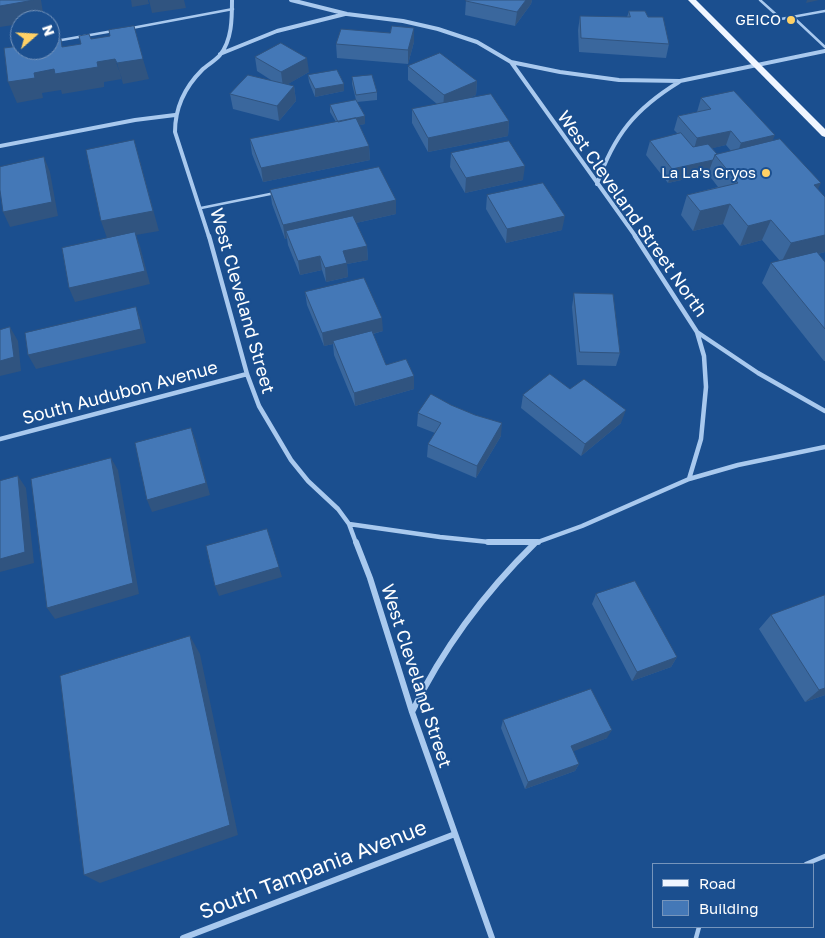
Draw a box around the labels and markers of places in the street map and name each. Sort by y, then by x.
place label: GEICO [735,11,781,29]
marker: GEICO [785,14,797,26]
place label: La La's Gryos [661,164,756,182]
marker: La La's Gryos [760,167,772,179]

